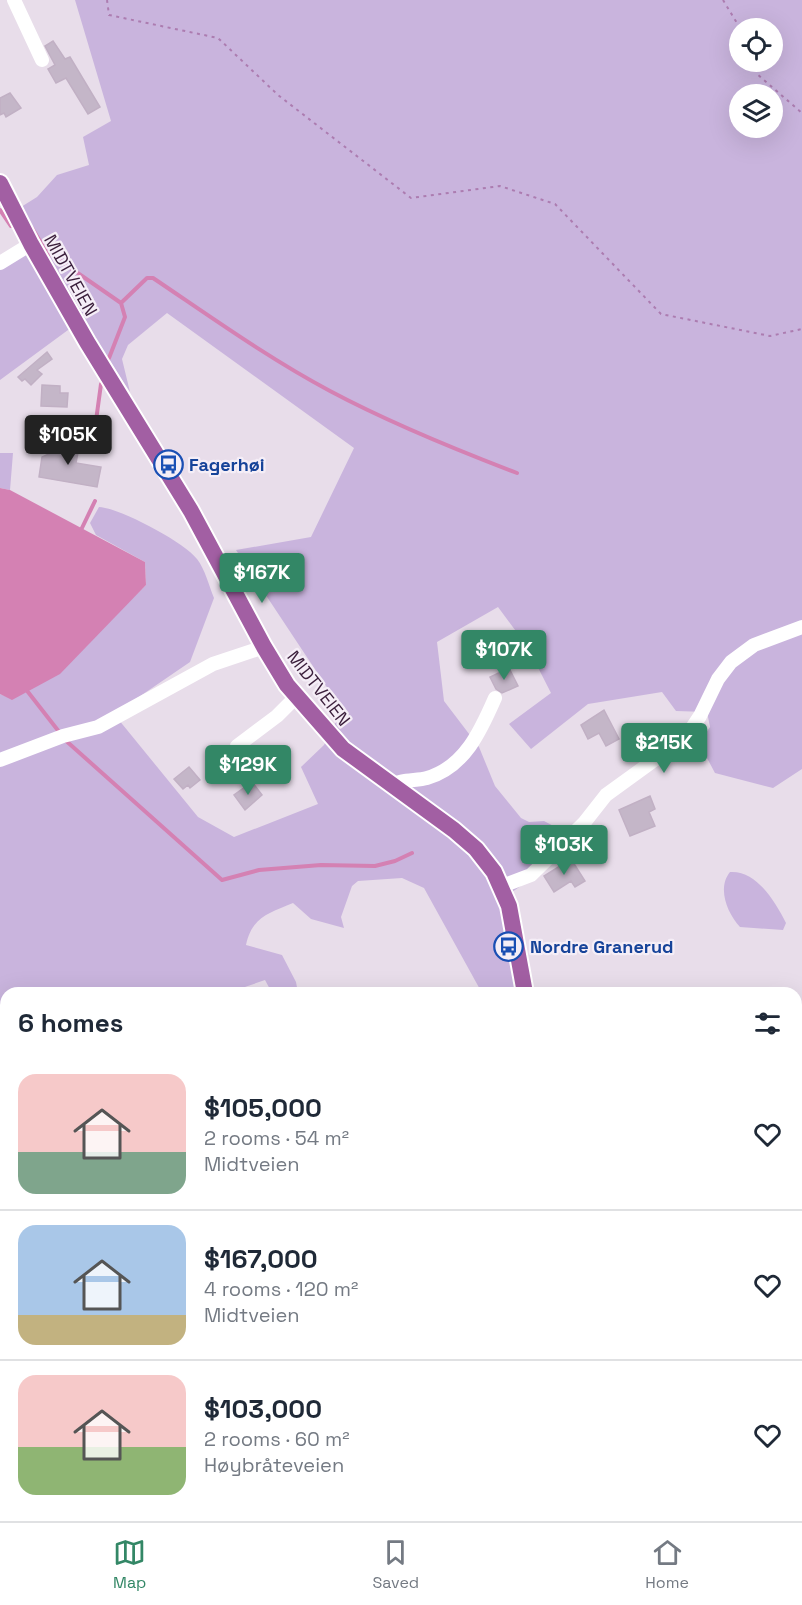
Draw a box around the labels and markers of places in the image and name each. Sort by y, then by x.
pin: $105K [26,415,110,466]
bus stop icon: Fagerhøi [152,448,184,480]
place label: Fagerhøi [189,453,265,476]
pin: $167K [220,553,304,604]
pin: $107K [462,630,546,681]
pin: $215K [622,723,706,774]
pin: $129K [206,745,290,796]
pin: $103K [522,825,606,876]
bus stop icon: Nordre Granerud [493,930,525,962]
place label: Nordre Granerud [530,935,674,958]

